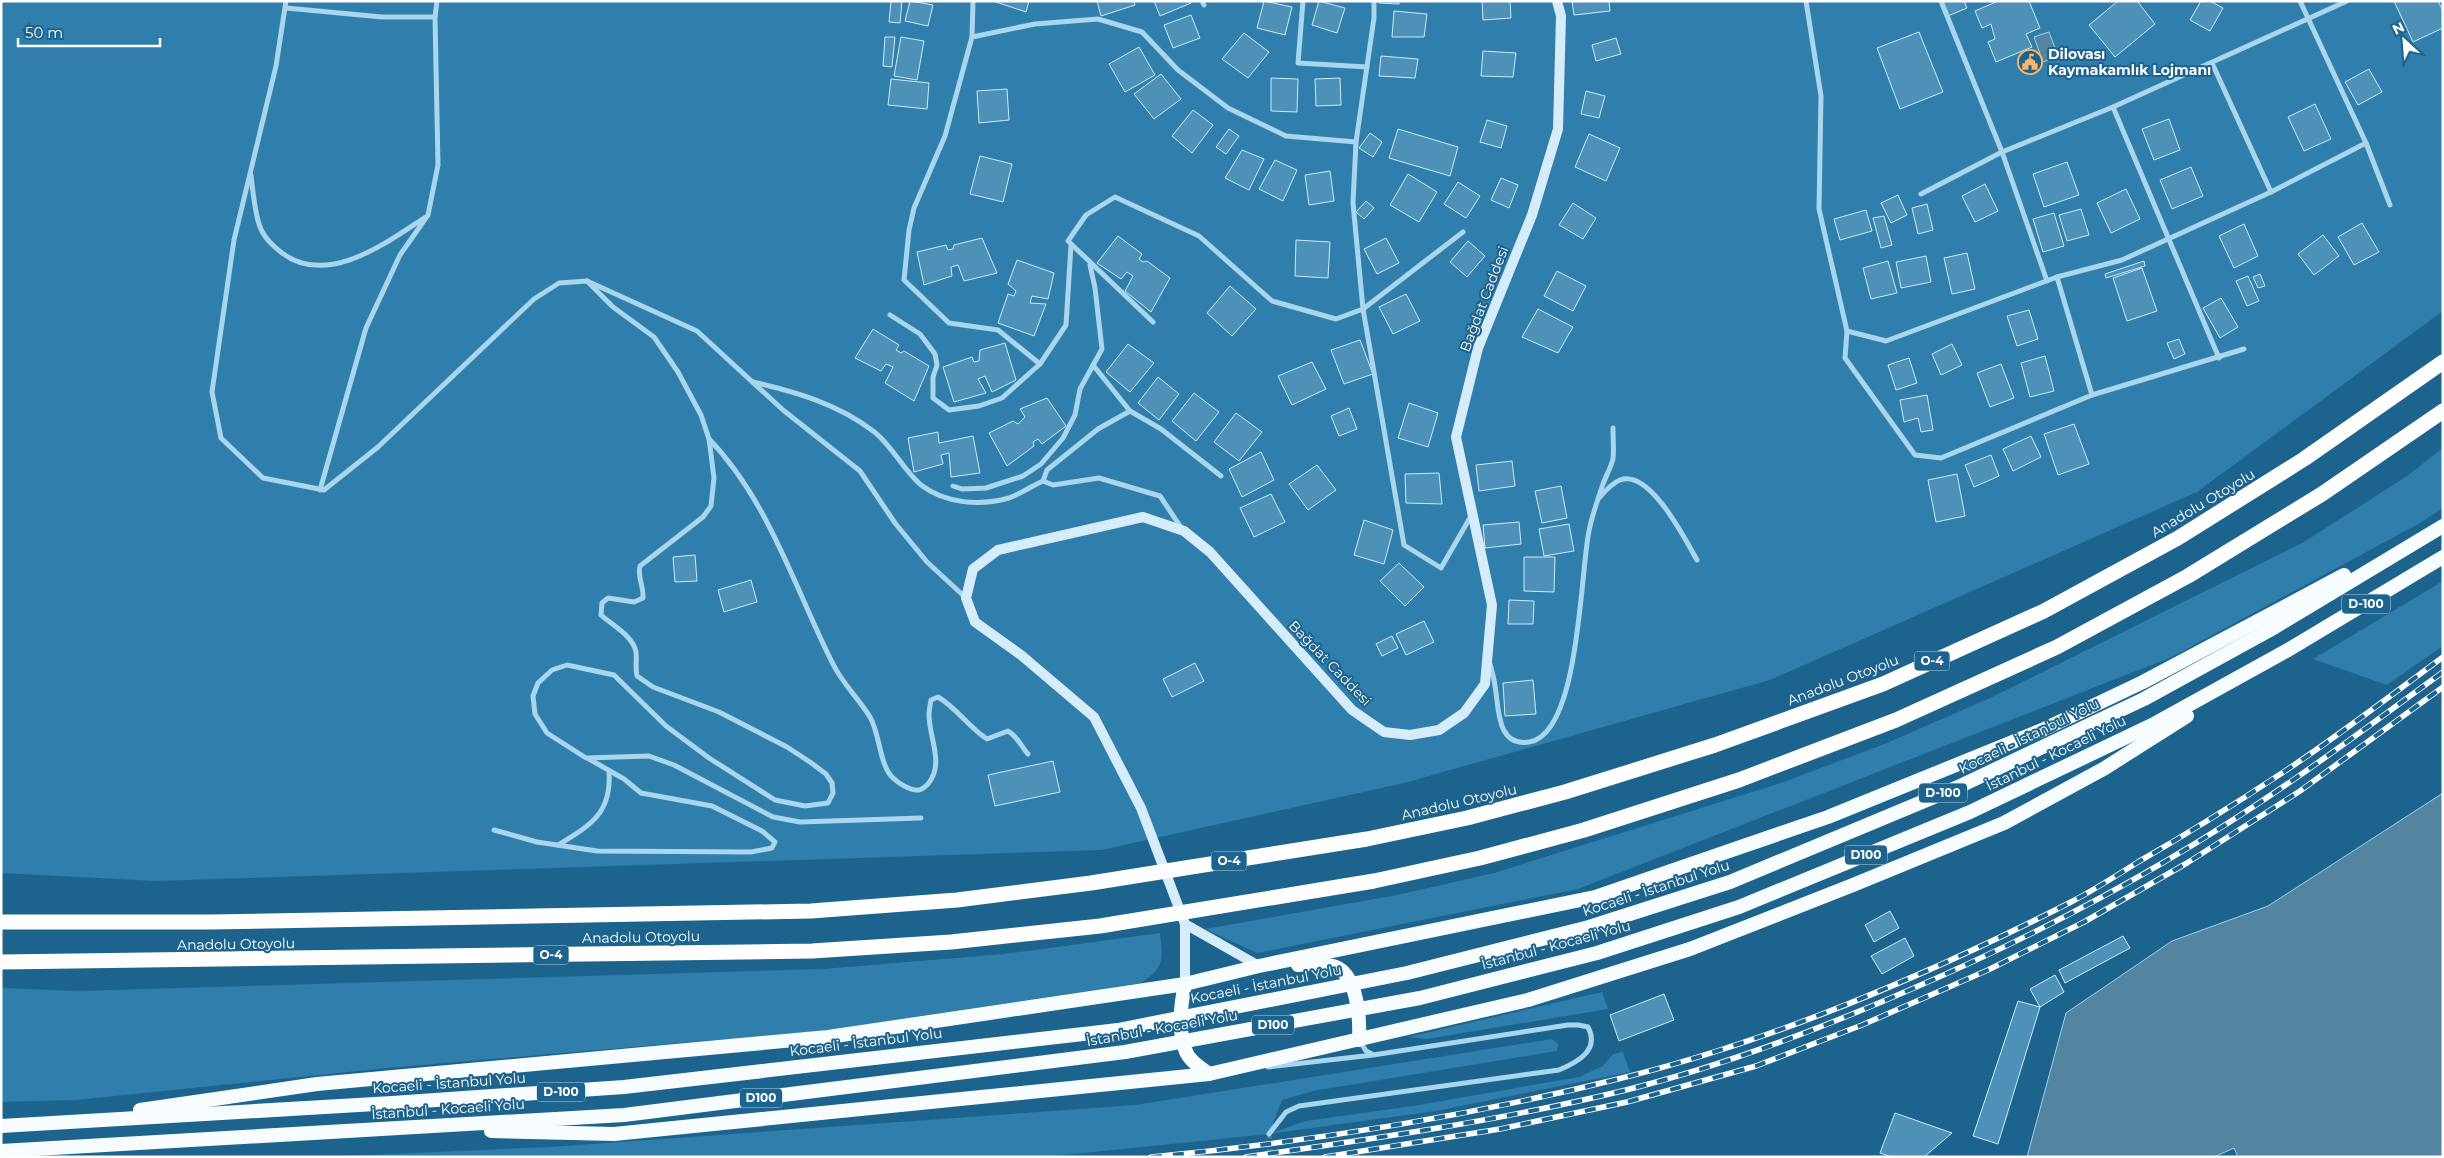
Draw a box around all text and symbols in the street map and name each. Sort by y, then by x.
scale bar [18,15,160,47]
north arrow [2379,15,2429,65]
text: N [2389,18,2407,39]
text: 50 m [25,23,63,42]
place label: Dilovası Kaymakamlık Lojmanı [2048,45,2211,79]
public building icon: Dilovası Kaymakamlık Lojmanı [2017,49,2043,75]
street label: Bağdat Caddesi [1456,244,1512,354]
street label: Anadolu Otoyolu [2148,465,2258,541]
road number: D-100 [2342,594,2390,614]
street label: Bağdat Caddesi [1285,617,1375,709]
street label: Anadolu Otoyolu [1785,650,1901,710]
road number: O-4 [1914,651,1950,670]
street label: Kocaeli - İstanbul Yolu [1956,694,2102,778]
street label: İstanbul - Kocaeli Yolu [1983,711,2129,795]
street label: Anadolu Otoyolu [1399,780,1519,824]
road number: D-100 [1919,784,1967,802]
road number: D100 [1845,846,1887,864]
road number: O-4 [1212,851,1246,870]
street label: Kocaeli - İstanbul Yolu [1580,856,1732,920]
street label: İstanbul - Kocaeli Yolu [1479,916,1633,974]
street label: Anadolu Otoyolu [582,927,700,947]
street label: Anadolu Otoyolu [177,934,295,954]
road number: O-4 [534,946,568,964]
street label: Kocaeli - İstanbul Yolu [1189,960,1343,1008]
street label: İstanbul - Kocaeli Yolu [1085,1006,1239,1050]
road number: D100 [1252,1016,1294,1034]
street label: Kocaeli - İstanbul Yolu [789,1024,943,1060]
street label: Kocaeli - İstanbul Yolu [372,1069,526,1097]
road number: D-100 [537,1082,585,1102]
road number: D100 [740,1088,782,1108]
street label: İstanbul - Kocaeli Yolu [371,1095,525,1123]

